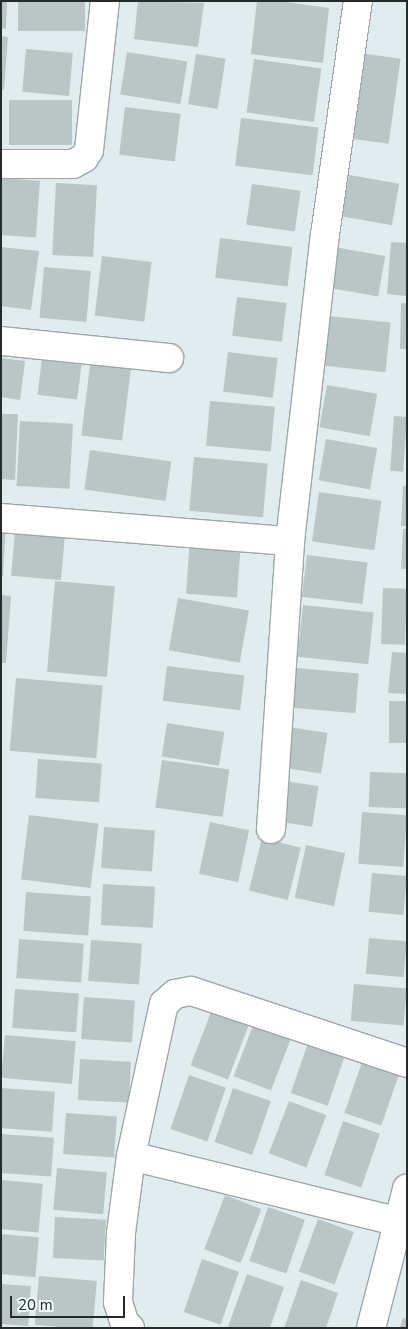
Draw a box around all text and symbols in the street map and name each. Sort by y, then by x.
scale bar [12,1286,128,1318]
text: 20 m [18,1295,53,1315]

